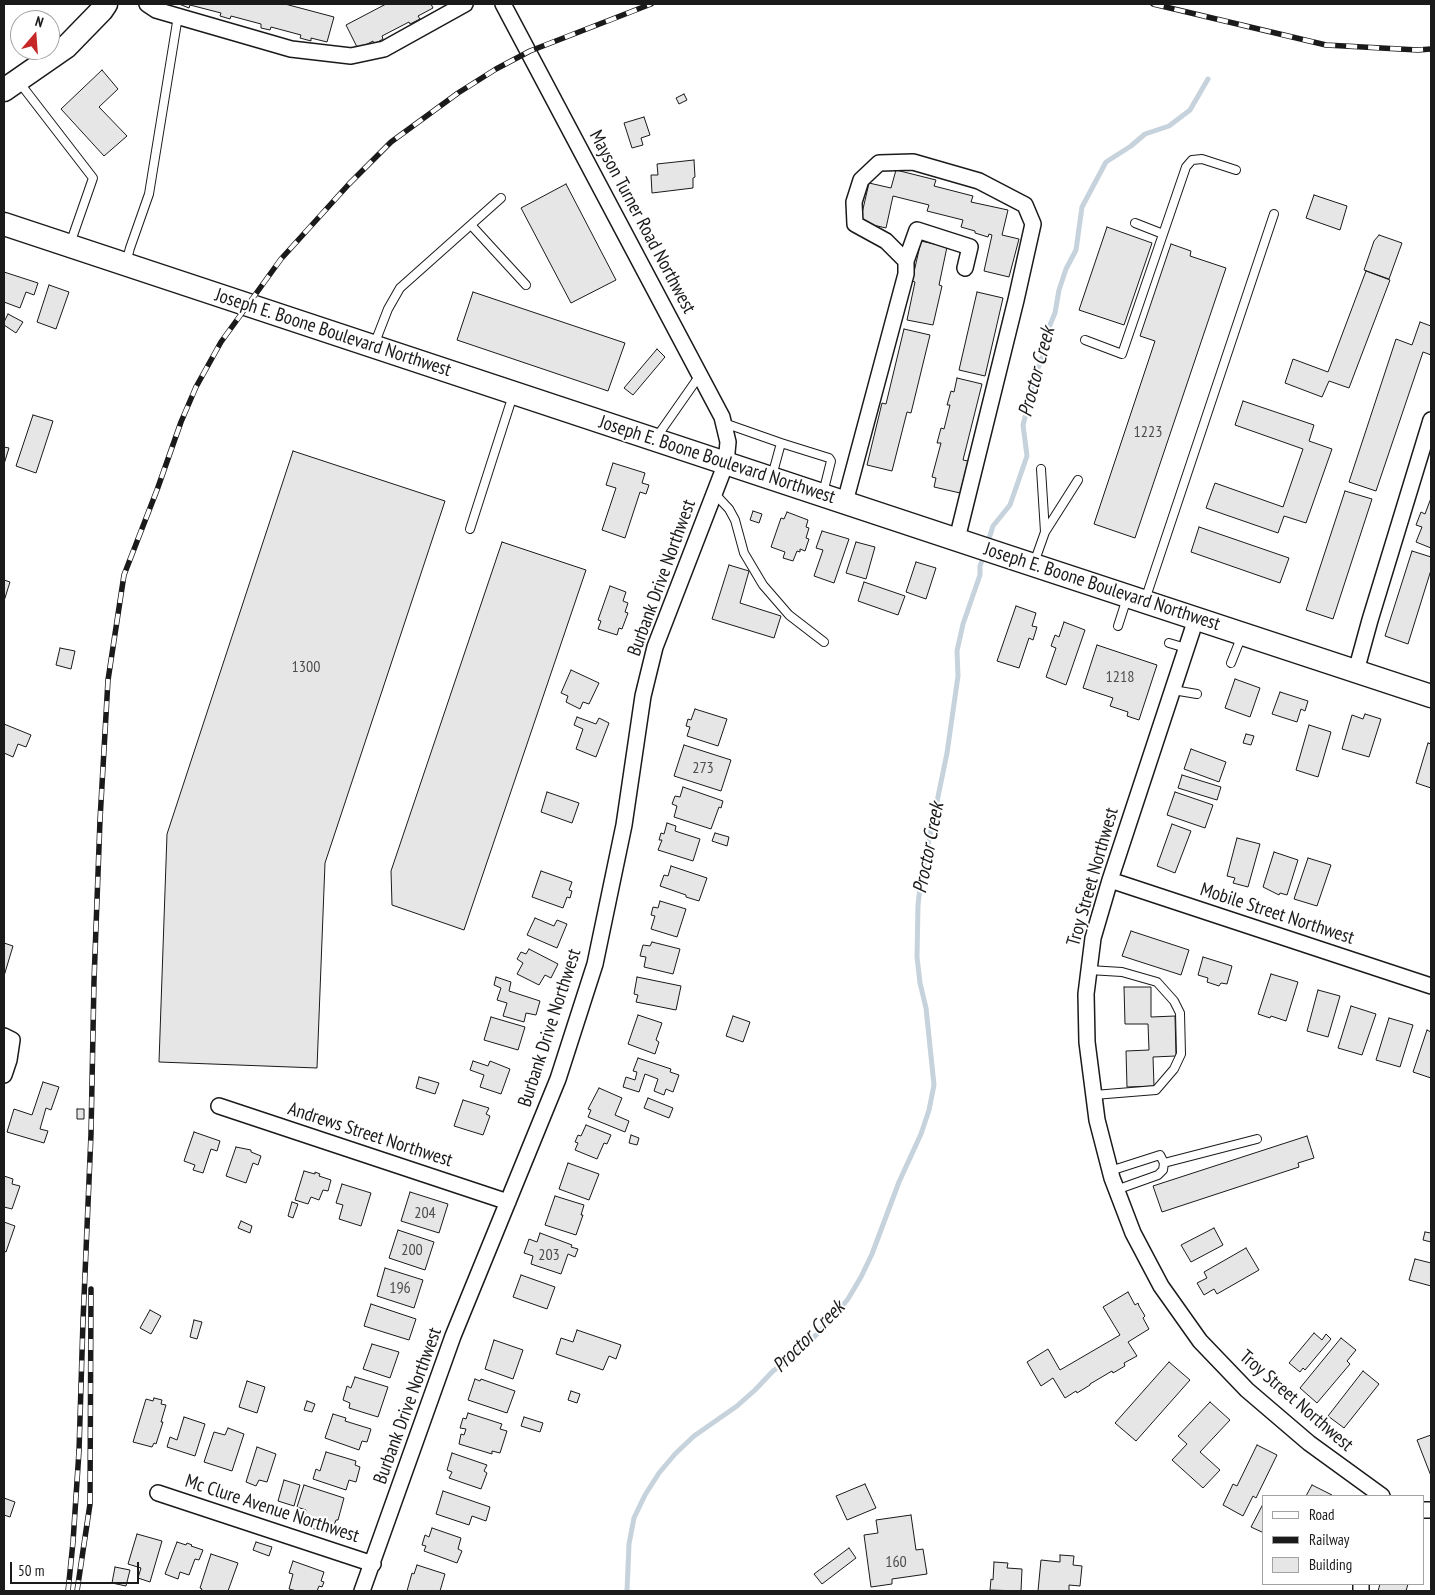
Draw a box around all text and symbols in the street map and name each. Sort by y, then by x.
north arrow [10,10,60,60]
text: N [33,12,46,31]
street label: Mayson Turner Road Northwest [584,126,700,318]
street label: Joseph E. Boone Boulevard Northwest [212,284,454,382]
water label: Proctor Creek [1014,325,1060,419]
street label: Joseph E. Boone Boulevard Northwest [596,411,838,509]
house number: 1223 [1134,422,1162,442]
street label: Burbank Drive Northwest [623,497,701,659]
street label: Joseph E. Boone Boulevard Northwest [981,538,1223,636]
house number: 1300 [292,657,320,677]
house number: 1218 [1106,667,1134,687]
house number: 273 [692,758,714,778]
water label: Proctor Creek [908,801,950,895]
street label: Troy Street Northwest [1062,805,1124,949]
street label: Mobile Street Northwest [1197,878,1357,950]
street label: Burbank Drive Northwest [514,946,586,1110]
street label: Andrews Street Northwest [285,1098,455,1172]
house number: 204 [414,1203,436,1223]
house number: 200 [401,1240,423,1260]
house number: 203 [538,1245,560,1265]
house number: 196 [389,1278,411,1298]
water label: Proctor Creek [768,1296,850,1378]
street label: Burbank Drive Northwest [369,1325,447,1487]
street label: Troy Street Northwest [1235,1346,1357,1456]
street label: Mc Clure Avenue Northwest [182,1470,362,1548]
legend [1262,1495,1425,1585]
text: Road [1309,1505,1335,1524]
text: Railway [1309,1530,1349,1549]
scale bar [12,1552,141,1584]
house number: 160 [885,1552,907,1572]
text: Building [1309,1555,1352,1574]
text: 50 m [18,1561,44,1580]

